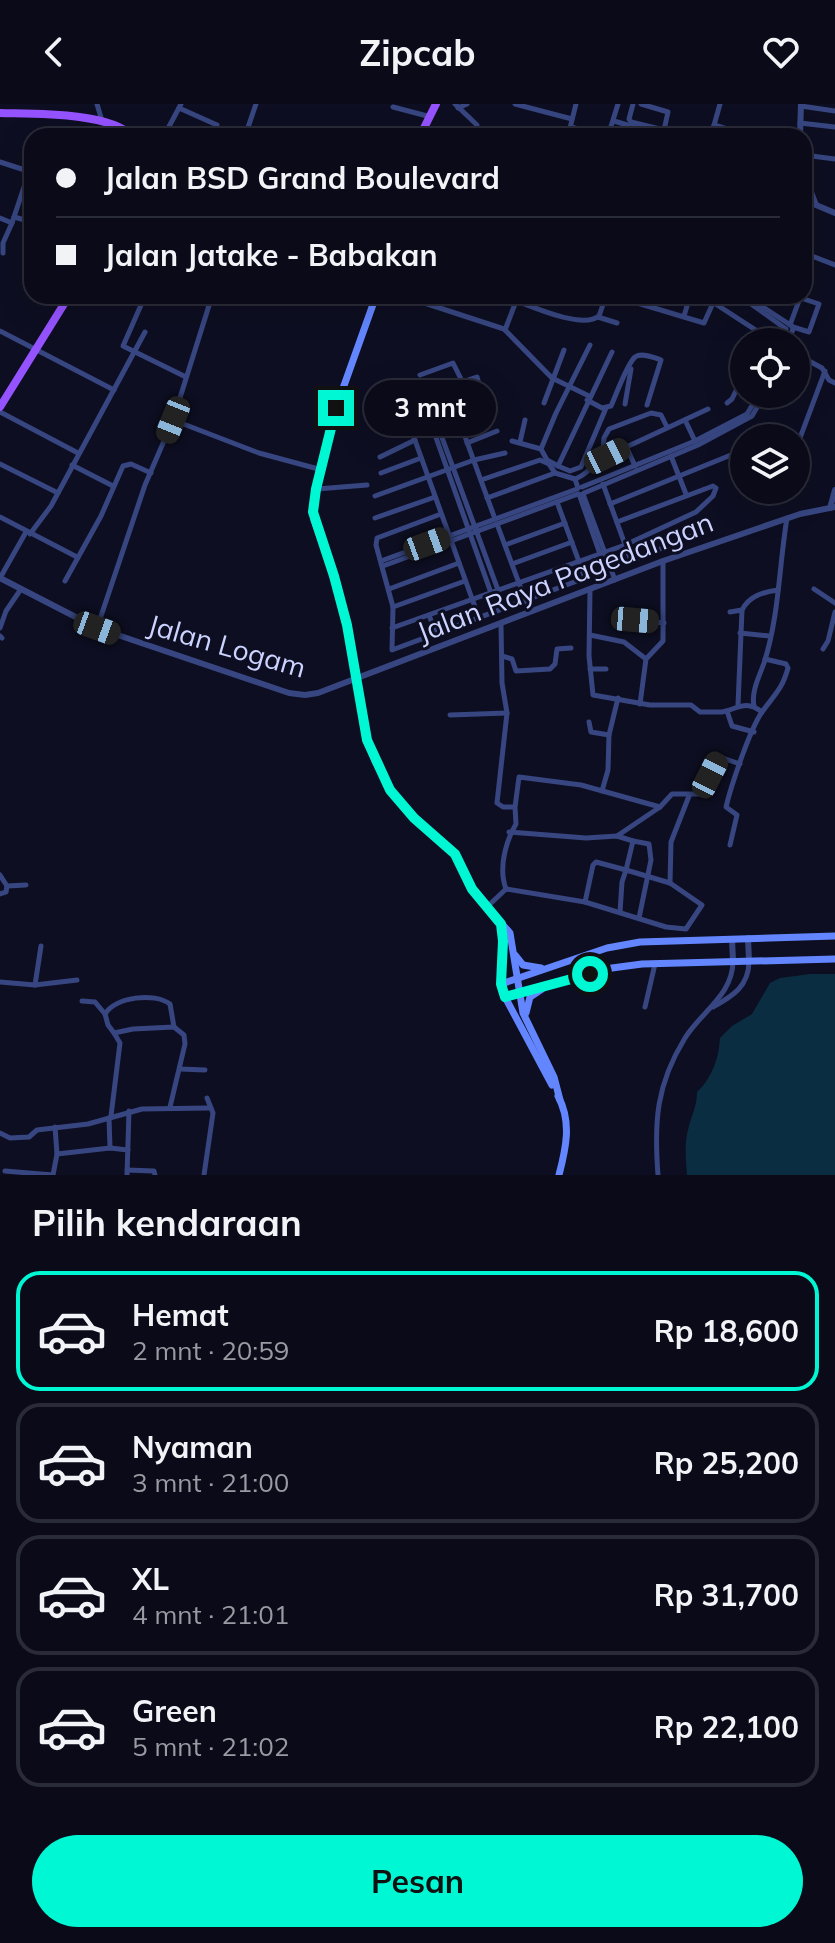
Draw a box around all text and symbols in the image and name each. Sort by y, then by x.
icon: back [32,30,76,74]
text: Zipcab [359,30,476,75]
icon: heart [759,30,803,74]
text: Jalan BSD Grand Boulevard [104,159,500,197]
text: Jalan Jatake - Babakan [104,236,438,274]
map controls [730,328,810,504]
button: locate [730,328,810,408]
callout: 3 mnt [364,380,496,436]
route end [318,390,354,426]
text: 3 mnt [394,391,466,424]
car [153,393,193,447]
button: layers [730,424,810,504]
car [580,435,634,477]
street label: Jalan Raya Pagedangan [412,504,718,649]
car [400,525,454,563]
street label: Jalan Logam [144,606,310,685]
car [610,606,660,634]
car [70,609,124,647]
car [688,748,732,802]
route start [572,956,608,992]
text: Pilih kendaraan [32,1200,302,1245]
icon: car [36,1295,108,1367]
text: Hemat [132,1296,229,1334]
text: Rp 18,600 [654,1312,799,1350]
text: 2 mnt · 20:59 [132,1334,289,1367]
icon: car [36,1427,108,1499]
text: Nyaman [132,1428,253,1466]
text: Rp 25,200 [654,1444,799,1482]
text: 3 mnt · 21:00 [132,1466,289,1499]
icon: car [36,1559,108,1631]
text: XL [132,1560,169,1598]
text: Rp 31,700 [654,1576,799,1614]
text: 4 mnt · 21:01 [132,1598,289,1631]
icon: car [36,1691,108,1763]
text: Green [132,1692,217,1730]
text: Rp 22,100 [654,1708,799,1746]
text: 5 mnt · 21:02 [132,1730,289,1763]
button: Pesan [32,1835,803,1927]

